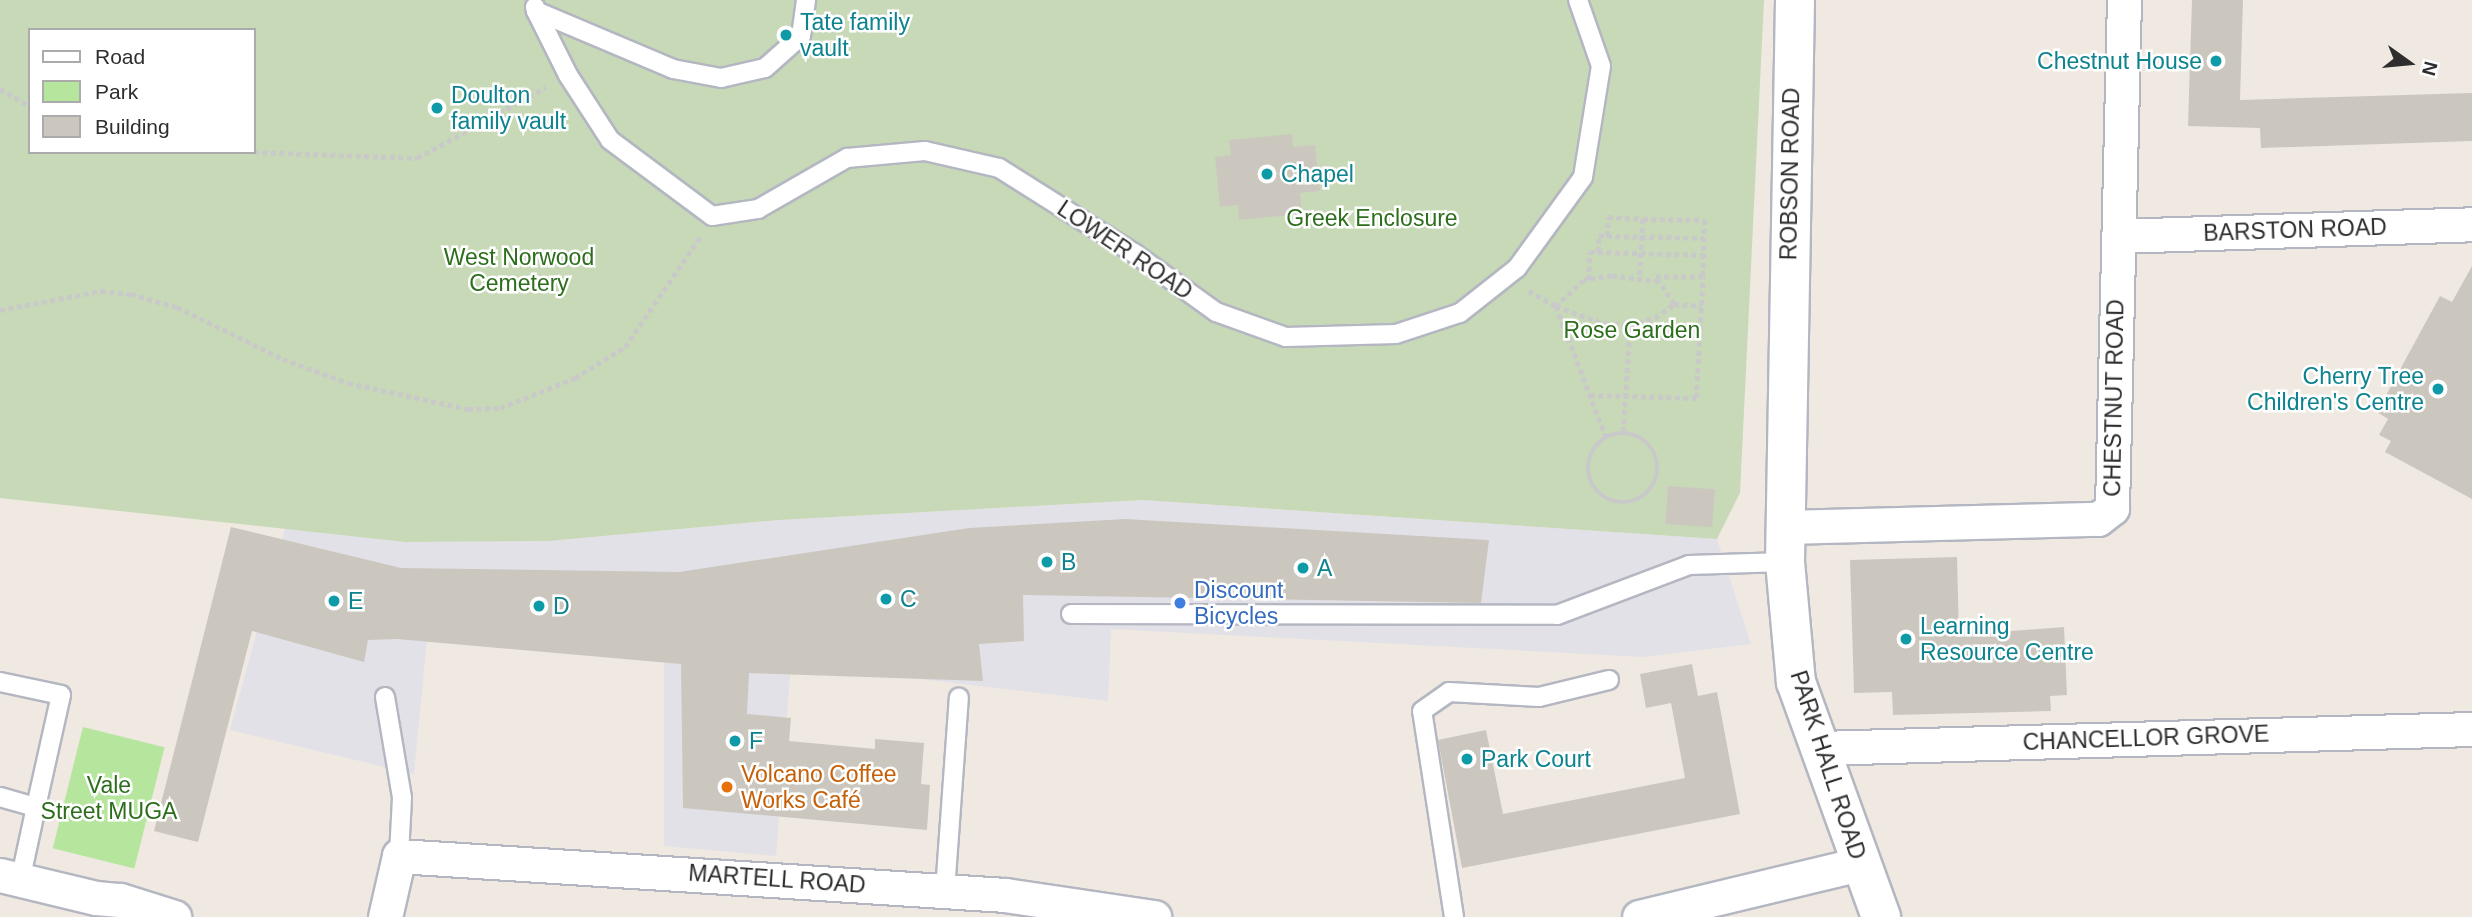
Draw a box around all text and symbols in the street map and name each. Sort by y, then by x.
place label: Tate family vault [800,8,910,62]
marker: Tate family vault [778,27,794,43]
legend [28,28,256,154]
north arrow [2374,28,2444,98]
text: Road [95,45,145,68]
place label: Chestnut House [2037,47,2202,75]
marker: Chestnut House [2208,53,2224,69]
text: N [2418,59,2442,78]
text: Park [95,80,138,103]
place label: Doulton family vault [451,81,566,135]
street label: ROBSON ROAD [1775,88,1805,260]
marker: Doulton family vault [429,100,445,116]
text: Building [95,115,170,138]
place label: Chapel [1281,160,1354,188]
marker: Chapel [1259,166,1275,182]
street label: LOWER ROAD [1052,195,1198,305]
park label: Greek Enclosure [1286,204,1458,232]
street label: BARSTON ROAD [2203,213,2387,247]
park label: West Norwood Cemetery [444,243,594,297]
street label: CHESTNUT ROAD [2098,299,2130,497]
park label: Rose Garden [1564,316,1700,344]
place label: Cherry Tree Children's Centre [2247,362,2424,416]
marker: Cherry Tree Children's Centre [2430,381,2446,397]
place label: B [1061,548,1076,576]
marker: B [1039,554,1055,570]
place label: A [1317,554,1332,582]
marker: A [1295,560,1311,576]
place label: Discount Bicycles [1194,576,1283,630]
place label: C [900,585,917,613]
place label: E [348,587,363,615]
marker: C [878,591,894,607]
place label: D [553,592,570,620]
marker: E [326,593,342,609]
marker: Discount Bicycles [1172,595,1188,611]
marker: D [531,598,547,614]
place label: Learning Resource Centre [1920,612,2094,666]
marker: Learning Resource Centre [1898,631,1914,647]
street label: PARK HALL ROAD [1784,667,1872,863]
street label: CHANCELLOR GROVE [2022,720,2270,756]
place label: F [749,727,763,755]
marker: F [727,733,743,749]
place label: Park Court [1481,745,1591,773]
marker: Park Court [1459,751,1475,767]
place label: Volcano Coffee Works Café [741,760,897,814]
park label: Vale Street MUGA [41,771,177,825]
marker: Volcano Coffee Works Café [719,779,735,795]
street label: MARTELL ROAD [687,859,867,899]

